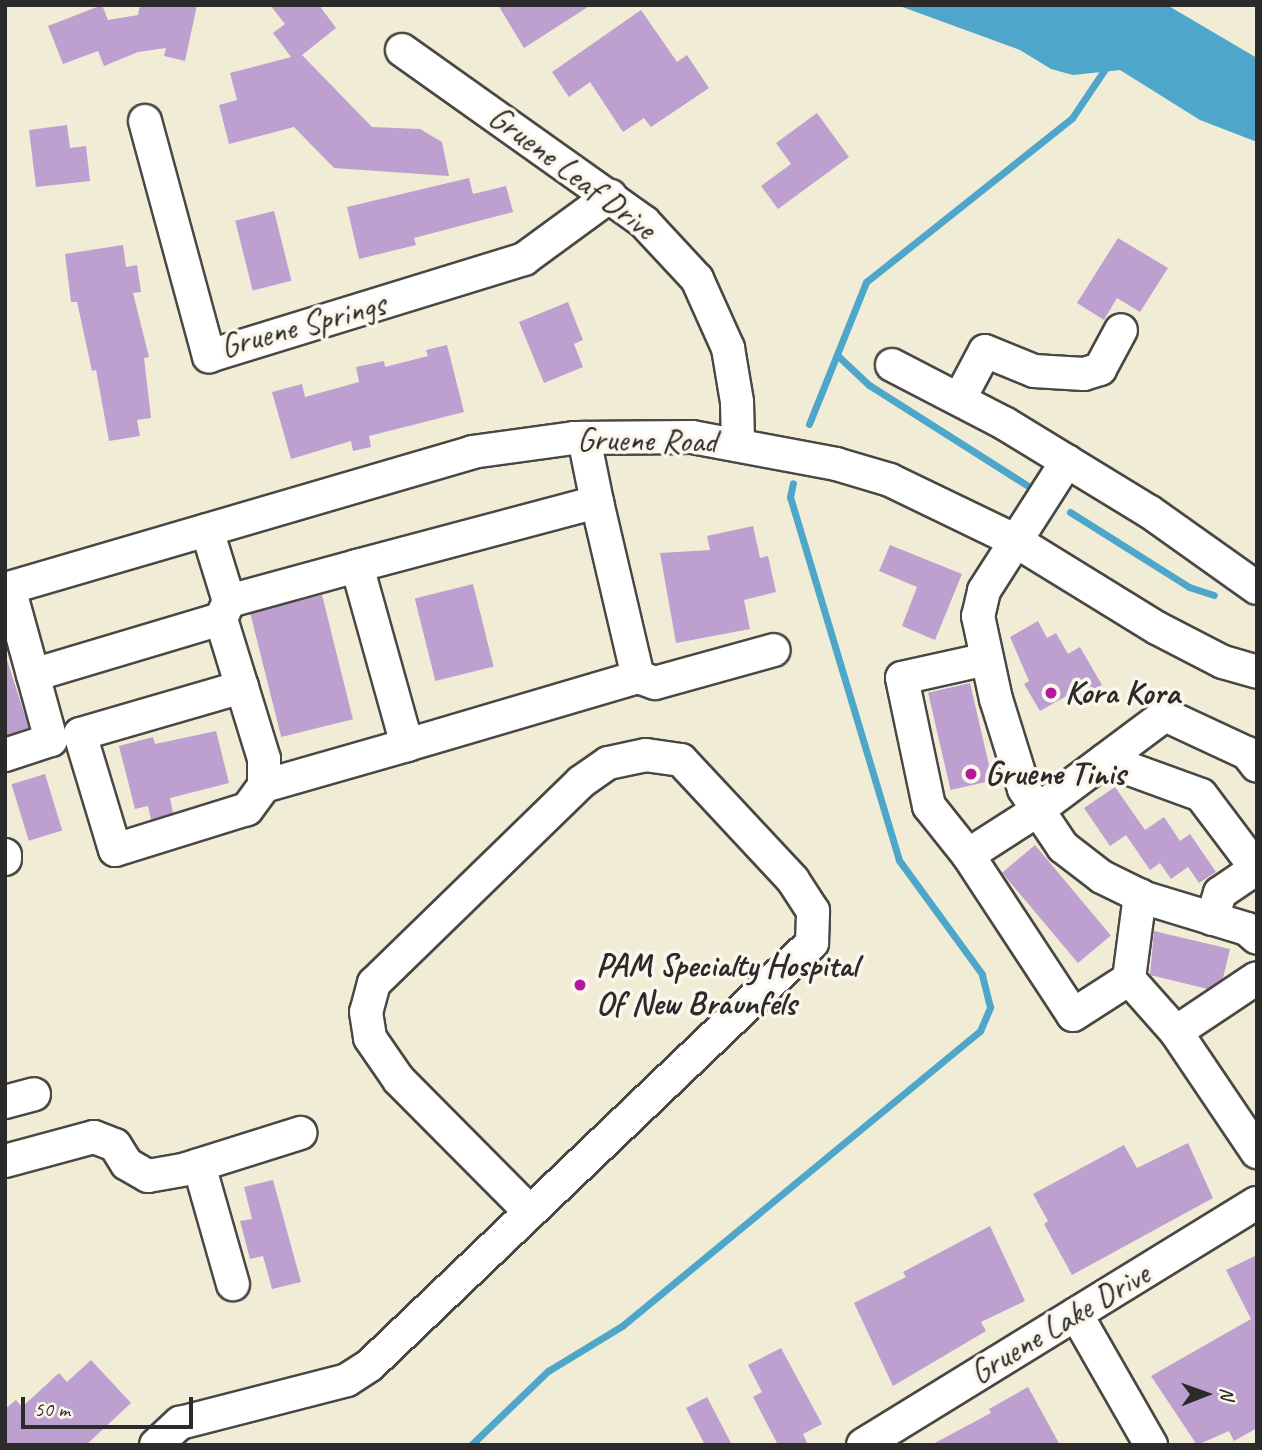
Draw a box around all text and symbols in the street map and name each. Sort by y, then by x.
street label: Gruene Leaf Drive [480,97,664,249]
street label: Gruene Springs [216,285,390,367]
street label: Gruene Road [577,420,717,462]
place label: Kora Kora [1065,673,1178,713]
marker: Kora Kora [1043,685,1059,701]
place label: Gruene Tinis [985,754,1125,794]
marker: Gruene Tinis [963,766,979,782]
place label: PAM Specialty Hospital Of New Braunfels [596,946,859,1024]
marker: PAM Specialty Hospital Of New Braunfels [570,975,590,995]
street label: Gruene Lake Drive [963,1255,1157,1393]
north arrow [1171,1359,1241,1429]
scale bar [24,1384,196,1428]
text: N [1215,1388,1239,1400]
text: 50 m [34,1396,70,1422]

